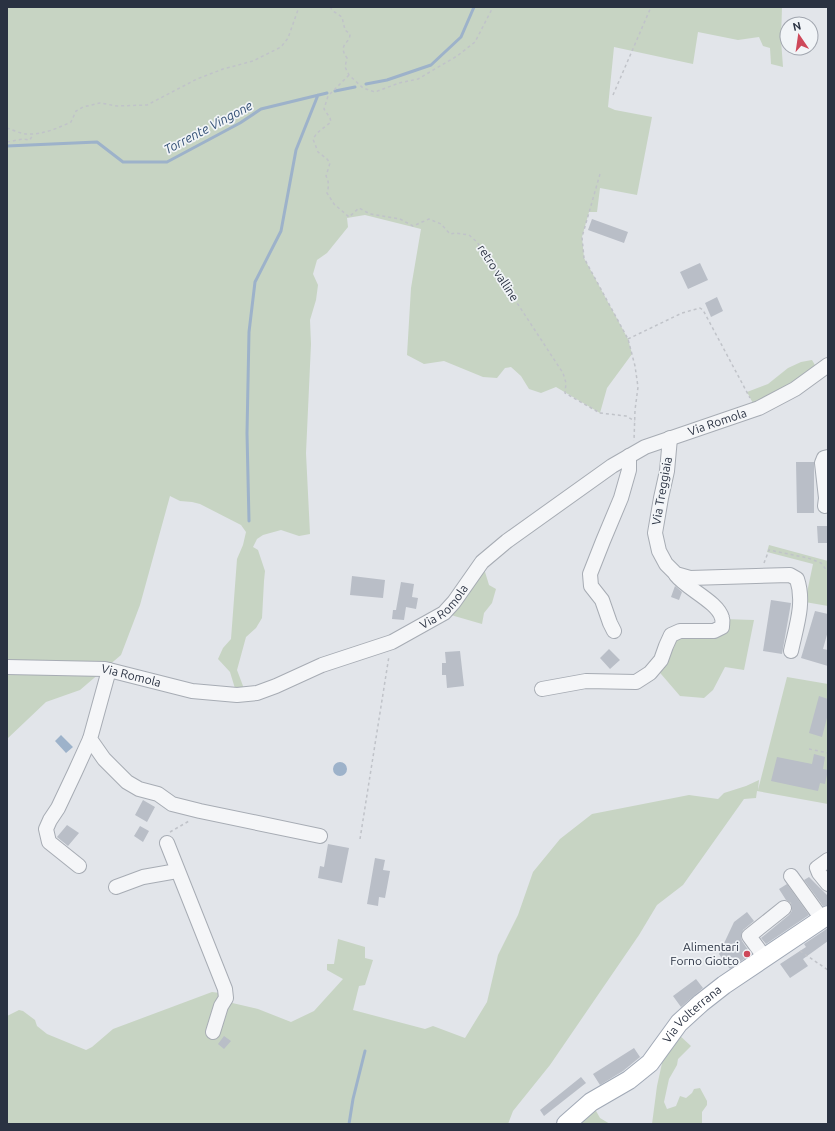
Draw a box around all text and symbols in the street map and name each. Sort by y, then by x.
north arrow [779,16,819,56]
text: N [791,19,802,33]
water label: Torrente Vingone [161,98,255,156]
street label: retro valline [475,242,522,303]
street label: Via Romola [686,406,748,438]
street label: Via Treggiaia [649,456,674,526]
street label: Via Romola [417,582,470,631]
street label: Via Romola [100,661,162,689]
place label: Alimentari Forno Giotto [670,940,739,967]
marker: Alimentari Forno Giotto [742,949,752,959]
street label: Via Volterrana [660,983,724,1045]

